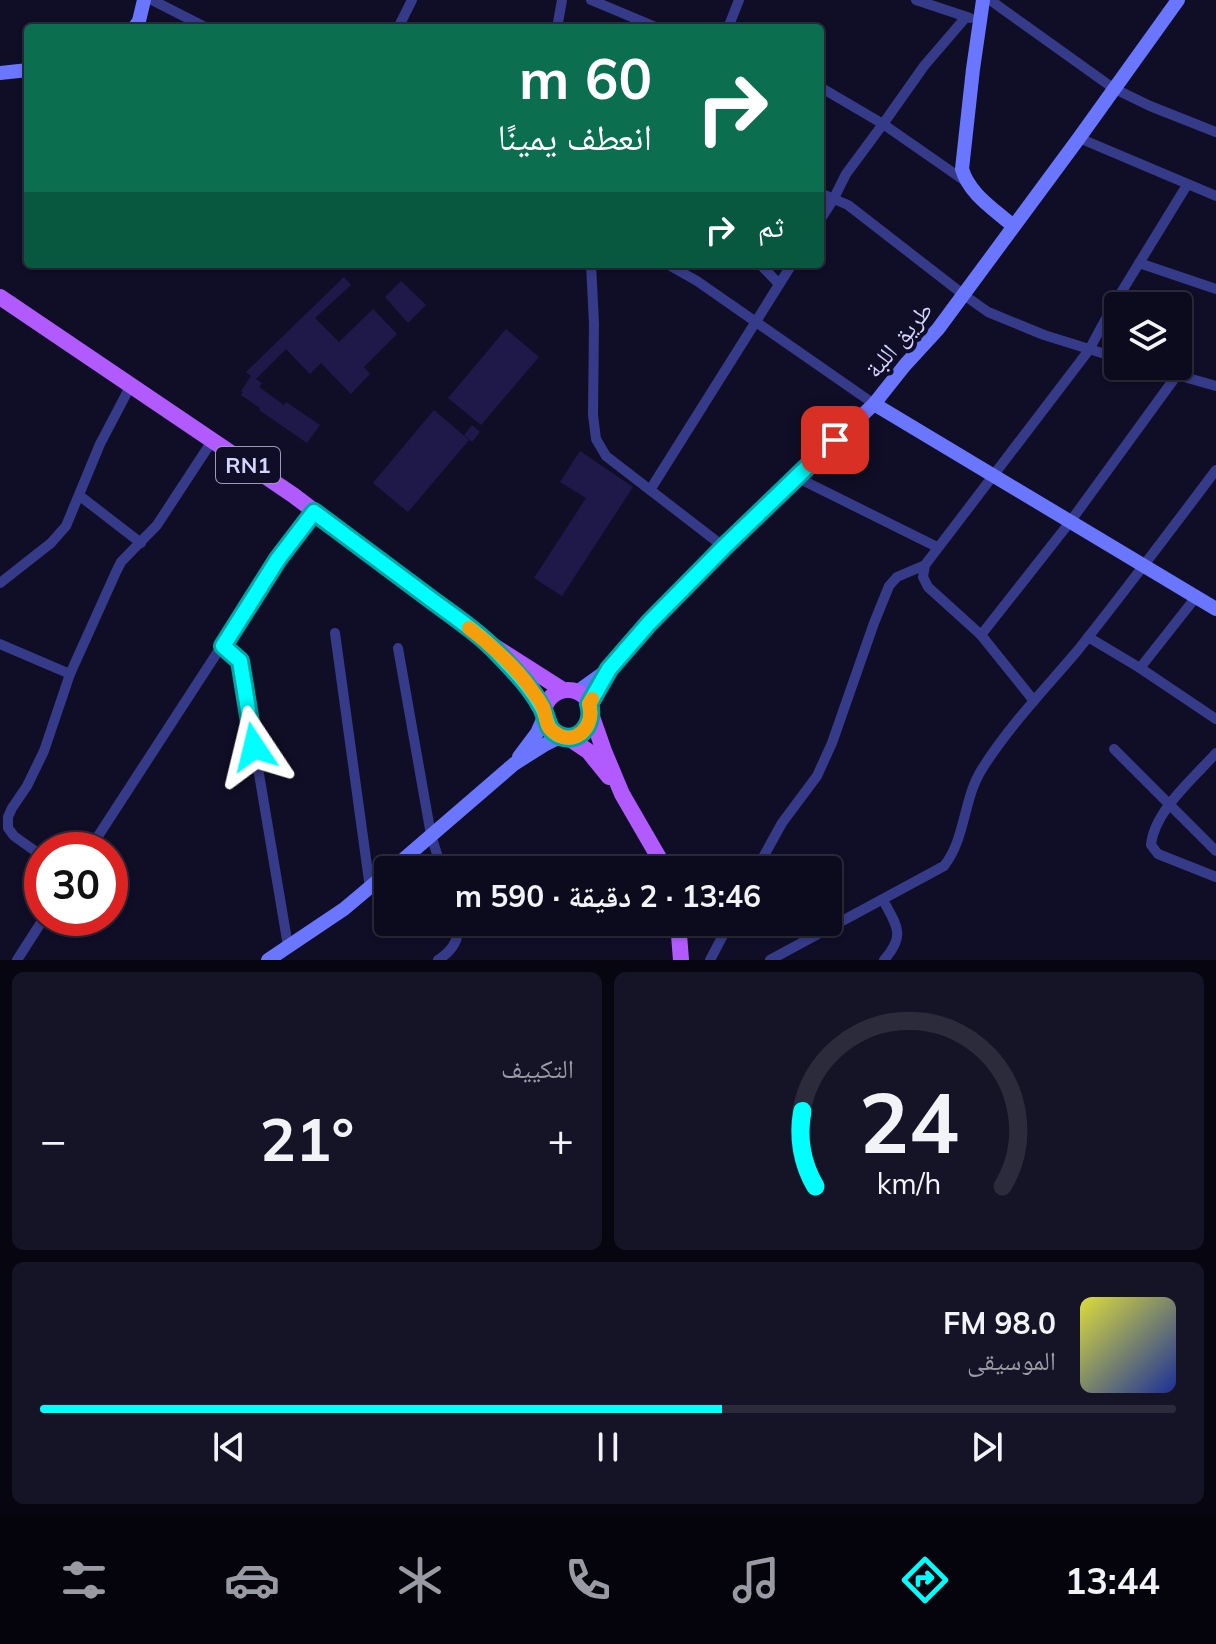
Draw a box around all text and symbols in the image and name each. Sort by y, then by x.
text: 60 m [519,43,652,113]
icon: right [680,56,784,160]
text: انعطف يمينًا [497,114,652,159]
text: ثم [758,207,784,245]
icon: right [698,208,742,252]
map controls [1104,292,1192,380]
button: layers [1104,292,1192,380]
street label: طريق اللبة [858,295,939,383]
pin [801,406,869,474]
icon: arrive [813,418,857,462]
road number: RN1 [216,447,280,483]
position arrow [212,705,296,789]
speed limit sign: 30 [24,832,128,936]
text: 13:46 · 2 دقيقة · 590 m [455,877,761,915]
text: التكييف [501,1052,574,1085]
text: 24 [859,1069,959,1174]
text: 21° [260,1101,354,1176]
text: − [40,1112,66,1167]
text: + [548,1112,574,1167]
text: km/h [877,1165,941,1201]
text: 98.0 FM [943,1304,1056,1342]
text: الموسيقى [967,1344,1056,1377]
icon: previous [207,1425,251,1469]
icon: pause [586,1425,630,1469]
icon: next [965,1425,1009,1469]
icon: filters [56,1552,112,1608]
icon: car [224,1552,280,1608]
icon: climate [392,1552,448,1608]
icon: phone [560,1552,616,1608]
icon: music [728,1552,784,1608]
icon: directions [897,1552,953,1608]
text: 13:44 [1065,1558,1160,1603]

